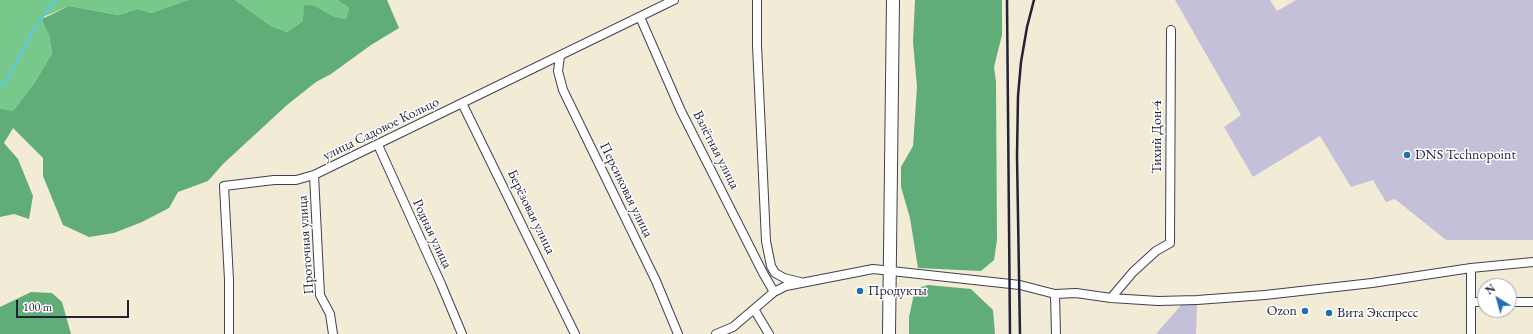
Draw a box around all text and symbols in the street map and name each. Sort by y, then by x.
street label: улица Садовое Кольцо [320,94,442,164]
street label: Тихий Дон-4 [1149,100,1165,174]
street label: Взлётная улица [689,108,743,192]
street label: Персиковая улица [596,140,656,240]
place label: DNS Technopoint [1415,147,1516,163]
marker: DNS Technopoint [1402,150,1412,160]
street label: Берёзовая улица [503,167,559,257]
street label: Проточная улица [294,195,318,295]
street label: Родная улица [409,197,455,271]
north arrow [1477,278,1517,318]
text: N [1483,281,1498,297]
place label: Продукты [868,283,927,299]
marker: Продукты [855,286,865,296]
scale bar [18,292,131,318]
text: 100 m [23,299,52,315]
place label: Ozon [1267,303,1297,319]
place label: Вита Экспресс [1337,305,1418,321]
marker: Ozon [1300,306,1310,316]
marker: Вита Экспресс [1324,308,1334,318]

